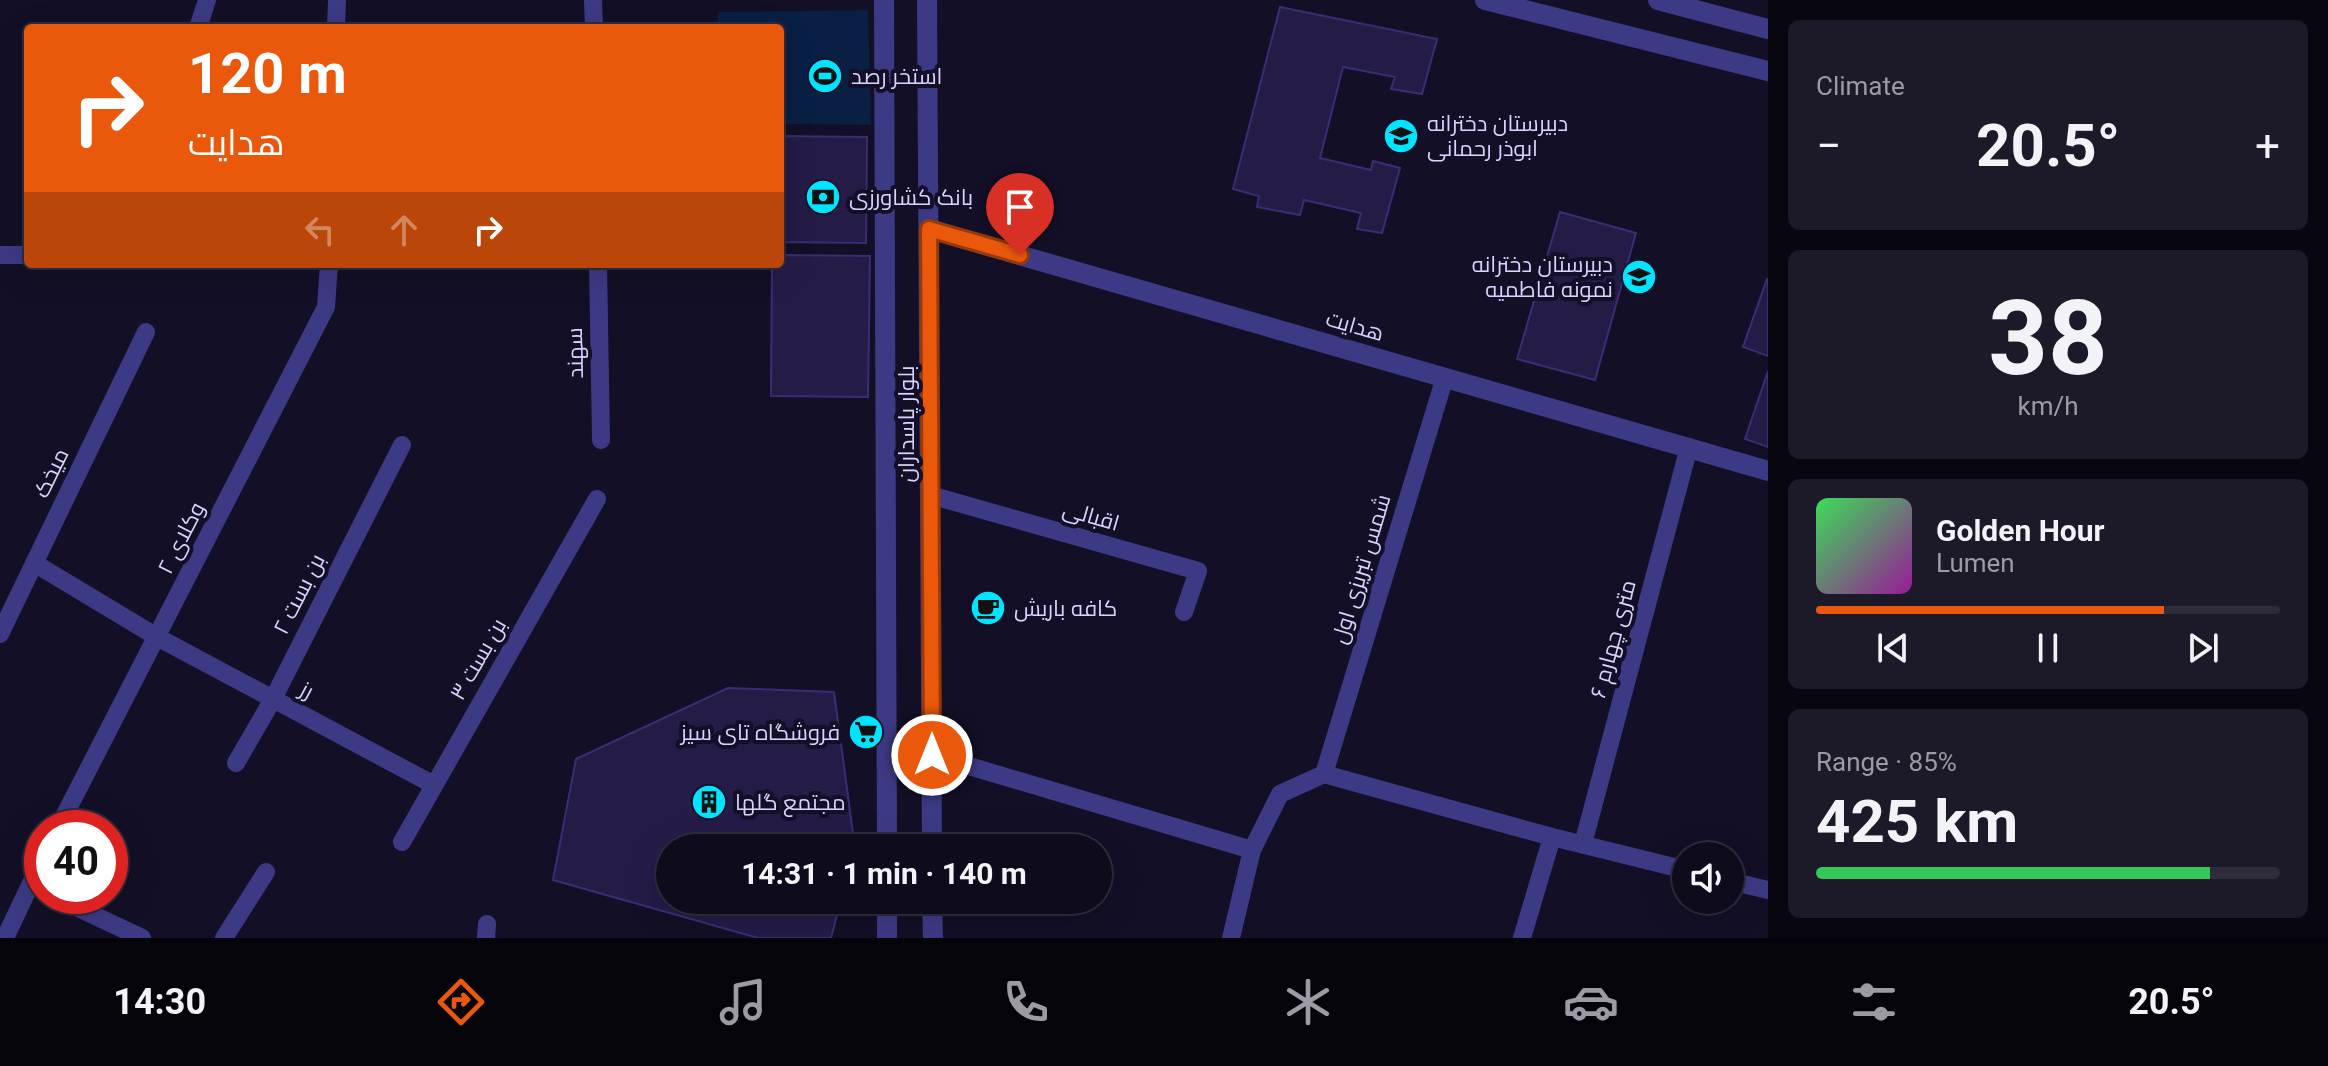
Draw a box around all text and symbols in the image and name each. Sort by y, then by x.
text: 120 m [188,41,347,107]
icon: right [56,56,160,160]
sports icon: استخر رصد [806,57,844,95]
place label: استخر رصد [851,64,943,89]
text: Climate [1816,71,1905,101]
text: 20.5° [1976,110,2120,181]
place label: دبیرستان دخترانه ابوذر رحمانی [1427,111,1568,162]
school or university icon: دبیرستان دخترانه ابوذر رحمانی [1382,117,1420,155]
text: − [1816,120,1841,172]
text: + [2255,120,2280,172]
text: هدایت [188,122,285,164]
pin [986,173,1054,255]
bank icon: بانک کشاورزی [804,178,842,216]
place label: بانک کشاورزی [849,185,973,210]
icon: arrive [998,185,1042,229]
icon: left [298,208,342,252]
icon: ahead [382,208,426,252]
icon: right [466,208,510,252]
place label: دبیرستان دخترانه نمونه فاطمیه [1472,252,1613,302]
school or university icon: دبیرستان دخترانه نمونه فاطمیه [1620,258,1658,296]
text: 38 [1988,278,2108,399]
street label: هدایت [1323,306,1387,346]
street label: سهند [562,327,589,379]
street label: بلوار پاسداران [894,365,921,483]
text: km/h [2017,391,2079,421]
street label: میخک [28,444,74,502]
street label: شمس تبریزی اول [1326,491,1397,647]
street label: اقبالی [1060,496,1122,537]
street label: وکلای ۲ [152,498,210,578]
text: Golden Hour [1936,513,2105,548]
text: Lumen [1936,548,2015,578]
street label: بن بست ۲ [268,550,331,639]
street label: ۶ متری چهارم [1585,577,1644,702]
cafe icon: کافه باریش [969,589,1007,627]
place label: کافه باریش [1014,596,1117,622]
street label: بن بست ۳ [445,614,512,705]
icon: previous [1871,626,1915,670]
icon: pause [2026,626,2070,670]
icon: next [2181,626,2225,670]
street label: رز [294,675,318,704]
supermarket icon: فروشگاه تای سیز [847,713,885,751]
position arrow [890,713,974,797]
place label: فروشگاه تای سیز [679,720,840,745]
text: Range · 85% [1816,747,1957,777]
building icon: مجتمع گلها [690,783,728,821]
text: 425 km [1816,786,2018,857]
place label: مجتمع گلها [735,790,846,817]
speed limit sign: 40 [24,810,128,914]
map controls [1672,842,1744,914]
button: sound [1672,842,1744,914]
text: 14:31 · 1 min · 140 m [741,856,1027,891]
icon: directions [433,974,489,1030]
icon: music [715,974,771,1030]
icon: phone [998,974,1054,1030]
icon: climate [1280,974,1336,1030]
icon: car [1563,974,1619,1030]
icon: filters [1846,974,1902,1030]
text: 14:30 [113,981,206,1023]
text: 20.5° [2128,981,2215,1023]

